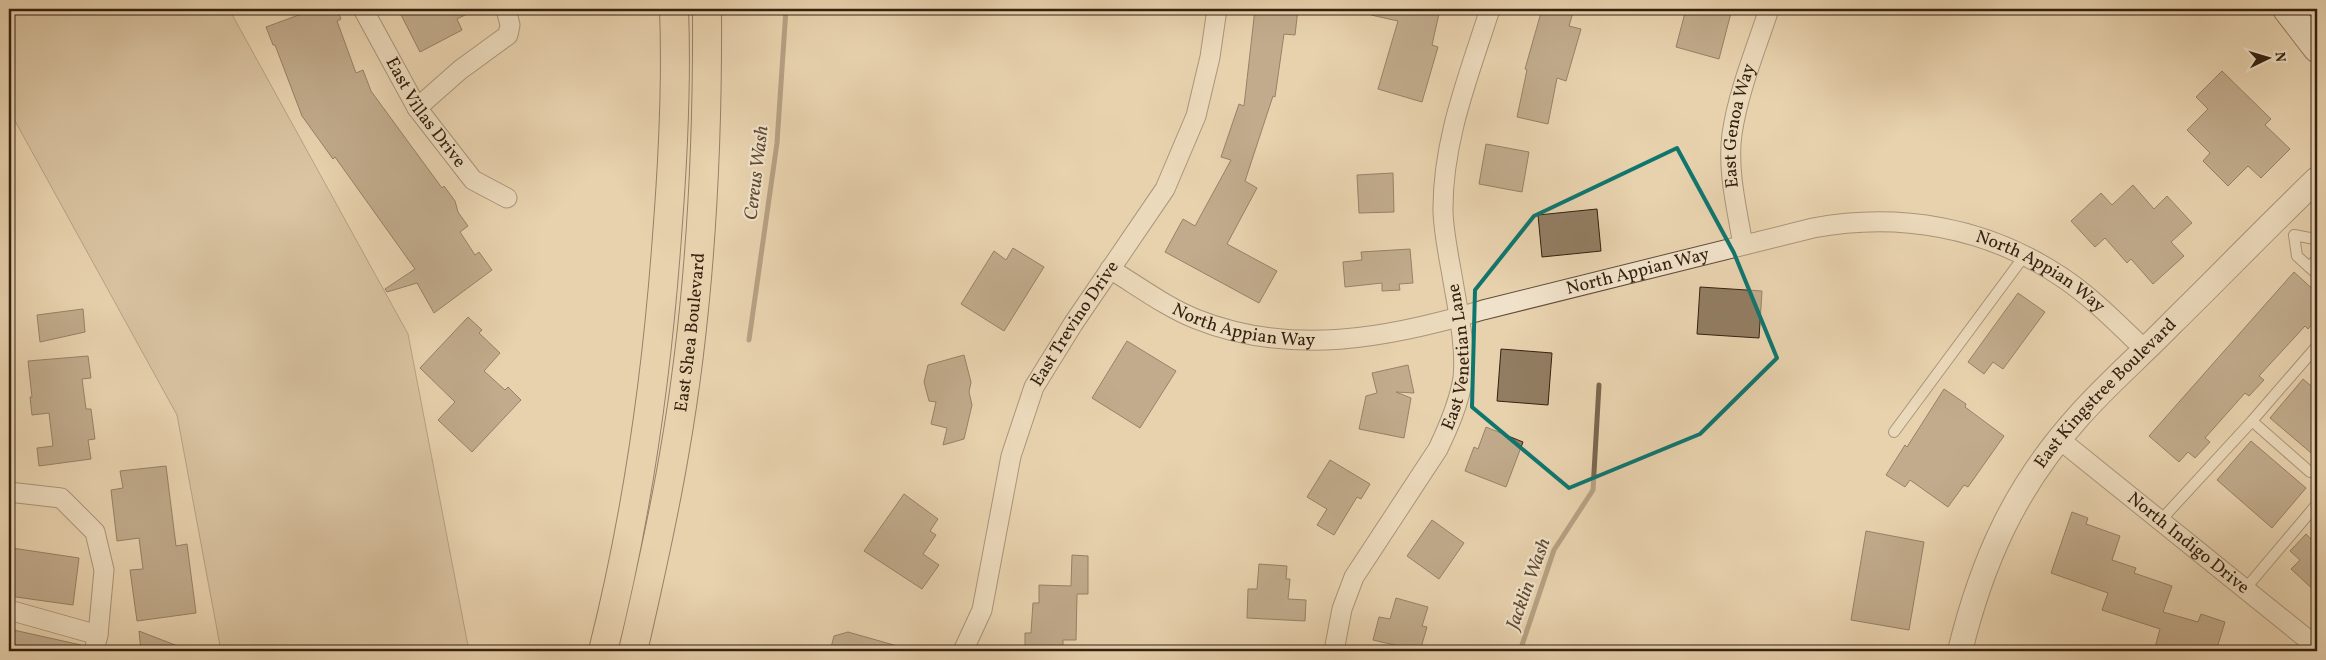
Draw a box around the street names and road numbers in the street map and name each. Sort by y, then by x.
street label: East Villas Drive [379,53,471,173]
street label: East Genoa Way [1718,60,1762,190]
street label: North Appian Way [1972,224,2111,319]
street label: North Appian Way [1563,242,1712,301]
street label: East Shea Boulevard [669,252,712,414]
street label: East Trevino Drive [1025,256,1125,391]
street label: East Venetian Lane [1435,282,1476,434]
street label: North Appian Way [1168,297,1315,353]
street label: East Kingstree Boulevard [2029,313,2182,474]
street label: North Indigo Drive [2122,486,2255,600]

